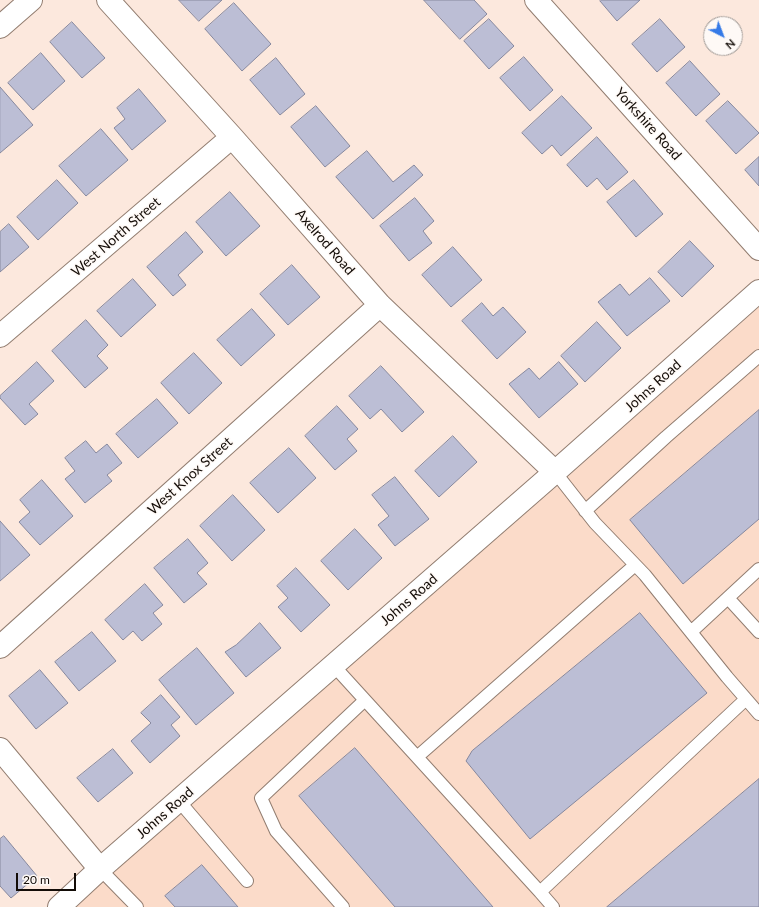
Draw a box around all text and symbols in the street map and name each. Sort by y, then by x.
north arrow [703,16,743,56]
text: N [723,37,738,52]
street label: Yorkshire Road [611,84,685,164]
street label: West North Street [68,194,164,280]
street label: Axelrod Road [292,206,358,278]
street label: Johns Road [621,356,685,416]
street label: West Knox Street [144,434,236,518]
street label: Johns Road [377,571,441,629]
street label: Johns Road [133,784,197,842]
scale bar [18,865,78,891]
text: 20 m [23,872,50,887]

